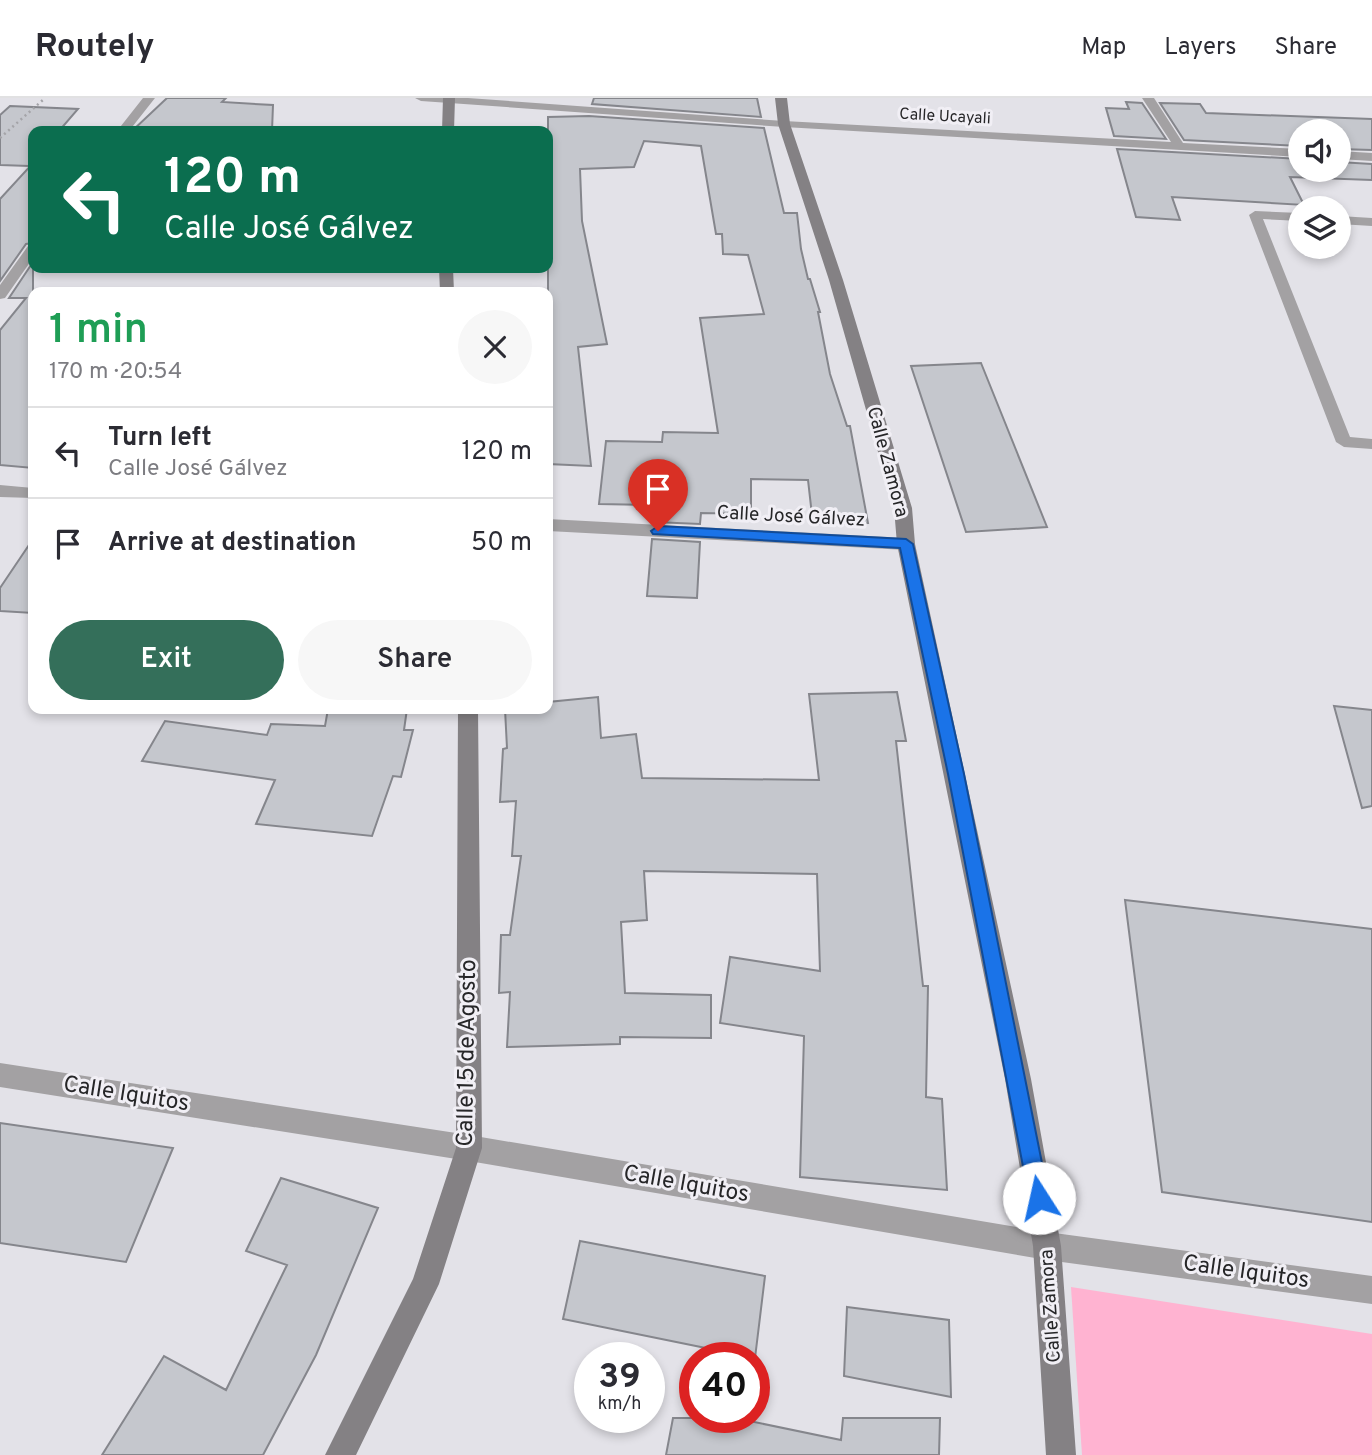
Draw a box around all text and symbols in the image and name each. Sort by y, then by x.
text: Routely [35,27,154,69]
text: Map [1081,33,1126,63]
text: Layers [1164,33,1236,63]
text: Share [1274,33,1337,63]
street label: Calle Ucayali [899,105,991,129]
map controls [1288,119,1351,259]
button: sound [1288,119,1351,182]
text: 120 m [164,149,301,211]
icon: left [49,154,140,245]
button: layers [1288,196,1351,259]
text: Calle José Gálvez [164,210,414,250]
text: 1 min [49,305,148,358]
button: close [458,310,532,384]
text: 170 m · 20:54 [49,358,182,387]
street label: Calle Zamora [861,404,913,520]
text: Turn left [108,422,212,455]
icon: left [49,434,87,472]
text: 120 m [462,436,532,469]
text: Calle José Gálvez [108,455,288,484]
pin [628,459,688,531]
icon: arrive [639,470,677,508]
street label: Calle José Gálvez [716,501,866,533]
icon: arrive [49,525,87,563]
text: Arrive at destination [108,527,356,560]
text: 50 m [471,527,532,560]
button: Exit [49,620,284,700]
button: Share [298,620,532,700]
street label: Calle 15 de Agosto [452,959,484,1147]
street label: Calle Iquitos [61,1071,191,1119]
street label: Calle Iquitos [621,1160,751,1210]
position arrow [1002,1161,1076,1235]
street label: Calle Zamora [1035,1249,1067,1363]
street label: Calle Iquitos [1181,1250,1311,1296]
speed limit sign: 40 [679,1342,770,1433]
text: 39 [598,1356,641,1400]
text: km/h [598,1393,641,1416]

